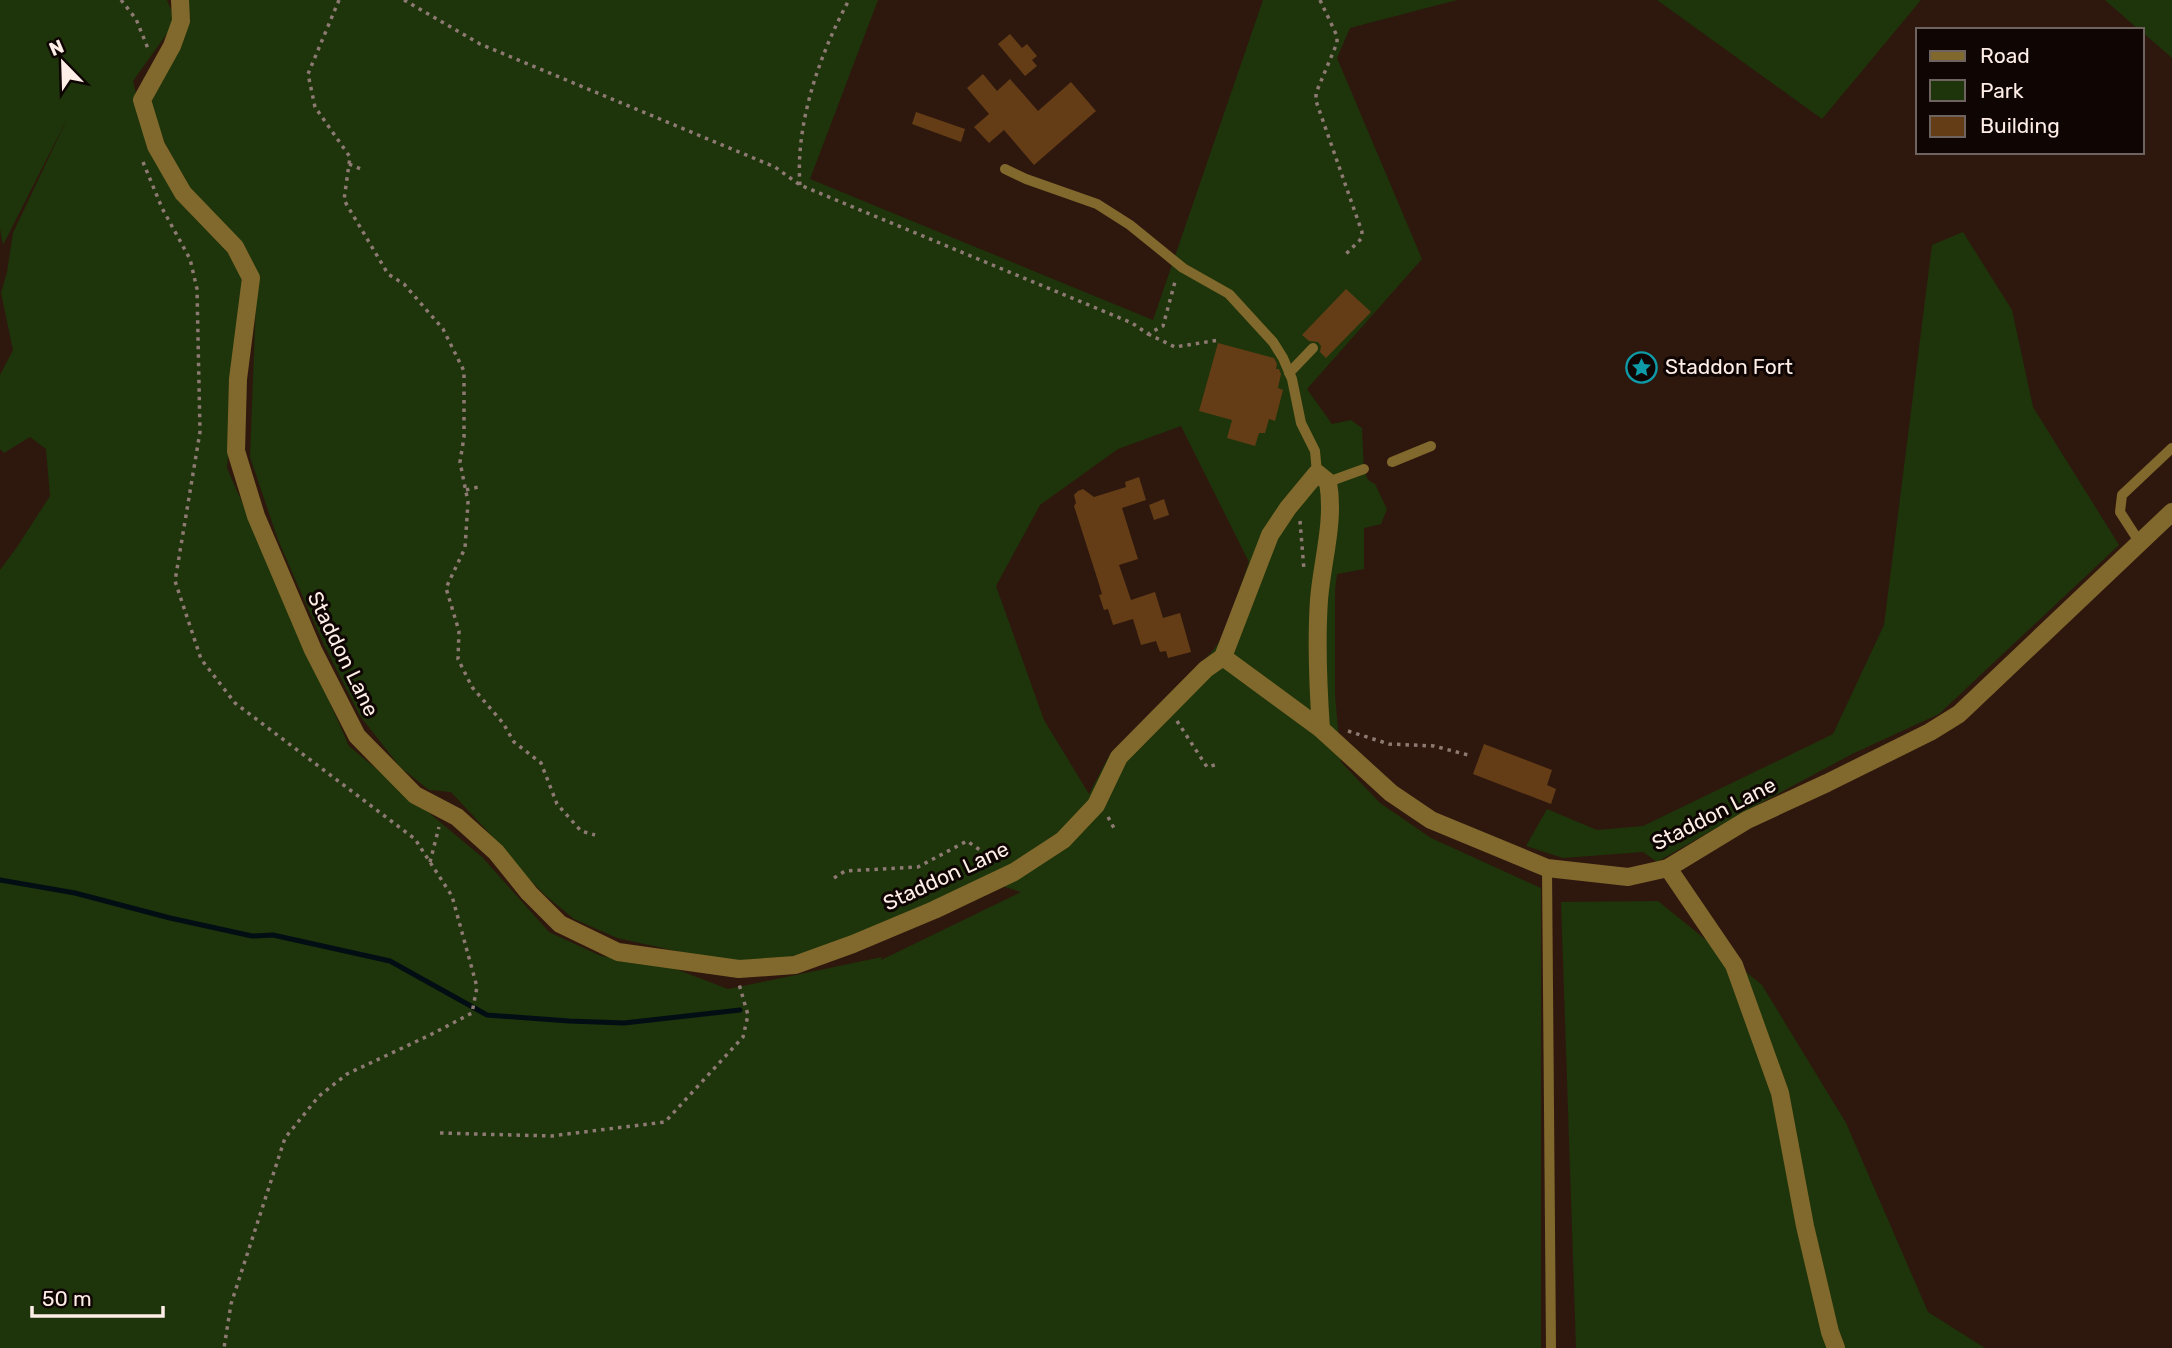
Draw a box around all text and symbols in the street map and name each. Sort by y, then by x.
north arrow [28,28,98,98]
legend [1916,28,2144,154]
text: N [46,35,67,61]
text: Road [1980,43,2030,68]
text: Park [1980,78,2024,103]
text: Building [1980,113,2060,138]
place icon: Staddon Fort [1625,350,1659,384]
place label: Staddon Fort [1665,354,1793,379]
street label: Staddon Lane [302,587,384,720]
street label: Staddon Lane [1648,772,1780,855]
street label: Staddon Lane [879,836,1013,916]
scale bar [32,1274,163,1318]
text: 50 m [42,1286,92,1311]

